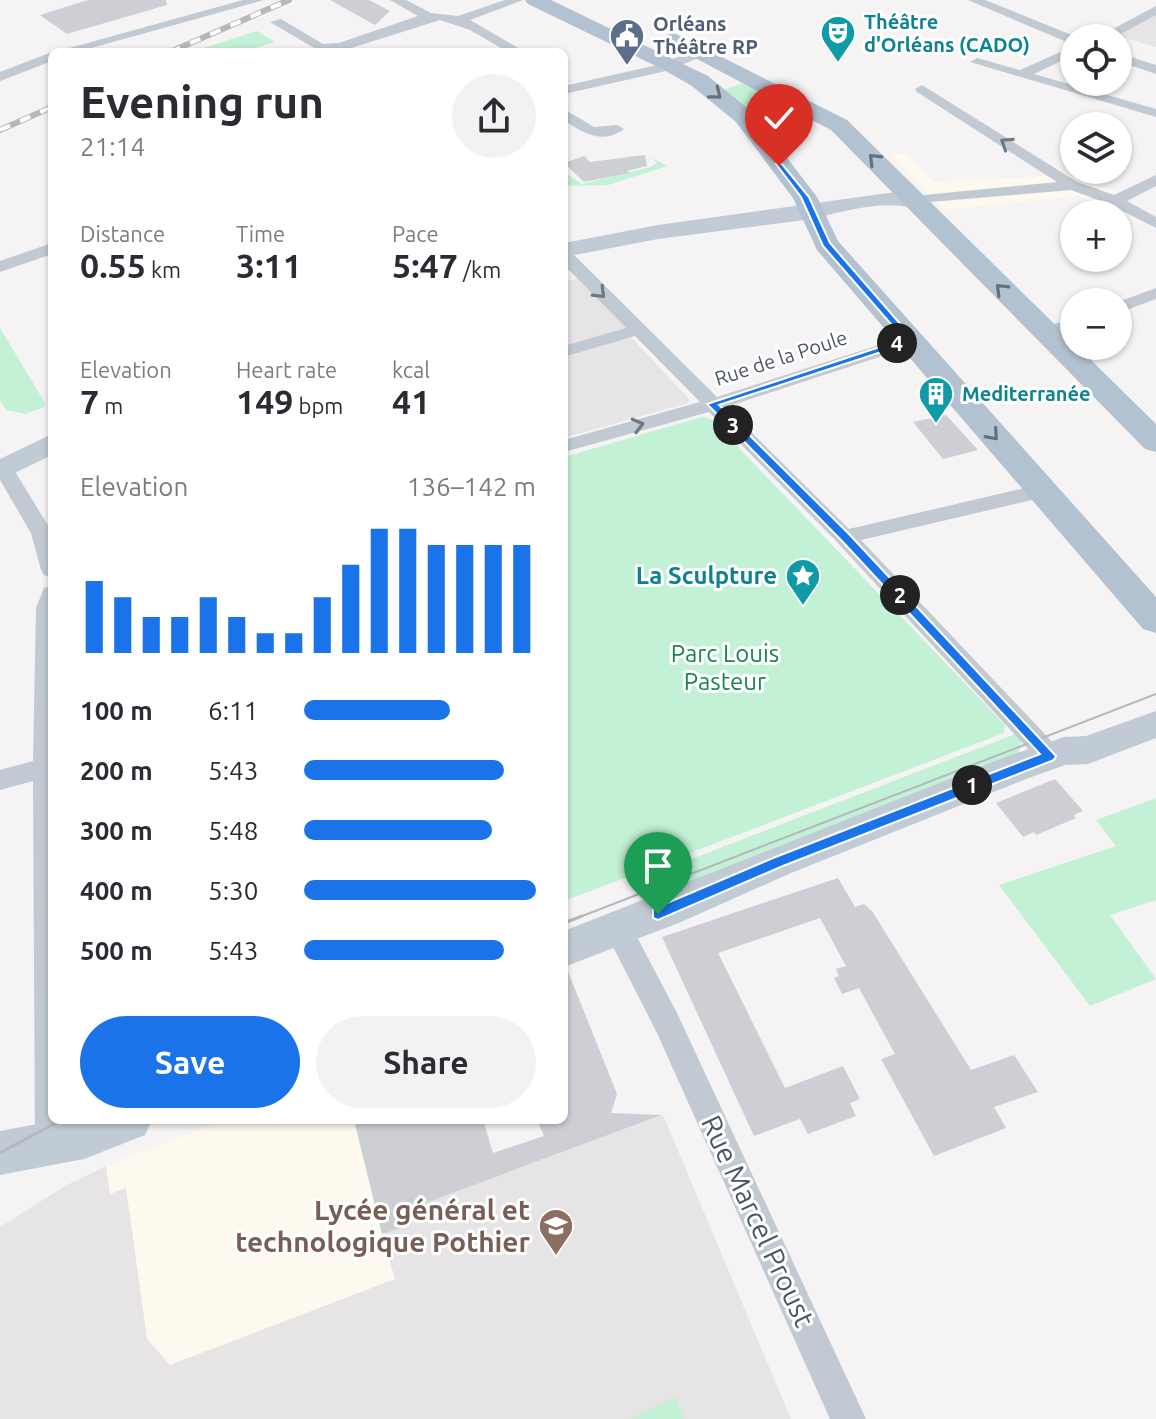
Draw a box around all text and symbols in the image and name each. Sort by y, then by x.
place label: Théâtre d'Orléans (CADO) [864,10,1030,56]
place label: Orléans Théâtre RP [653,12,758,58]
theatre icon: Théâtre d'Orléans (CADO) [819,14,857,64]
public building icon: Orléans Théâtre RP [608,17,646,67]
map controls [1060,24,1132,360]
button: locate [1060,24,1132,96]
button: share [452,74,536,158]
text: Evening run [80,77,324,126]
one-way arrow [707,84,721,99]
pin [745,84,813,166]
icon: check [757,96,801,140]
button: layers [1060,112,1132,184]
text: 21:14 [80,132,145,161]
one-way arrow [1000,138,1015,153]
one-way arrow [869,154,883,168]
button: + [1060,200,1132,272]
text: Distance [80,221,165,246]
text: Time [236,221,285,246]
text: Pace [392,221,439,246]
text: 0.55 [80,246,146,284]
text: 3:11 [236,246,302,284]
text: 5:47 [392,246,458,284]
text: km [146,257,181,282]
text: /km [458,257,501,282]
one-way arrow [591,284,605,298]
one-way arrow [996,284,1010,298]
button: − [1060,288,1132,360]
pin: 4 [877,323,917,363]
street label: Rue de la Poule [712,325,850,390]
text: 4 [891,330,903,355]
text: Elevation [80,357,172,382]
text: Heart rate [236,357,337,382]
text: kcal [392,357,430,382]
building icon: Mediterranée [917,375,955,425]
text: 7 [80,382,99,420]
text: 149 [236,382,294,420]
text: 41 [392,382,430,420]
place label: Mediterranée [962,382,1091,405]
text: m [99,393,123,418]
text: bpm [294,393,343,418]
pin: 3 [713,405,753,445]
text: 3 [727,412,739,437]
one-way arrow [631,418,645,434]
one-way arrow [983,426,998,441]
text: Elevation [80,472,188,501]
text: 136–142 m [407,472,536,501]
place icon: La Sculpture [784,557,822,607]
place label: La Sculpture [636,562,777,589]
pin: 2 [880,575,920,615]
text: 2 [894,582,906,607]
park label: Parc Louis Pasteur [671,640,779,695]
text: 100 m [80,696,153,725]
text: 6:11 [208,696,258,725]
text: 200 m [80,756,153,785]
text: 5:43 [208,756,258,785]
pin: 1 [952,765,992,805]
text: 1 [966,772,978,797]
text: 300 m [80,816,153,845]
text: 5:48 [208,816,258,845]
pin [624,832,692,914]
icon: arrive [636,844,680,888]
text: 400 m [80,876,153,905]
text: 5:30 [208,876,258,905]
text: 500 m [80,936,153,965]
text: 5:43 [208,936,258,965]
button: Save [80,1016,300,1108]
button: Share [316,1016,536,1108]
street label: Rue Marcel Proust [696,1110,821,1331]
place label: Lycée général et technologique Pothier [235,1194,530,1257]
school or university icon: Lycée général et technologique Pothier [537,1207,575,1257]

